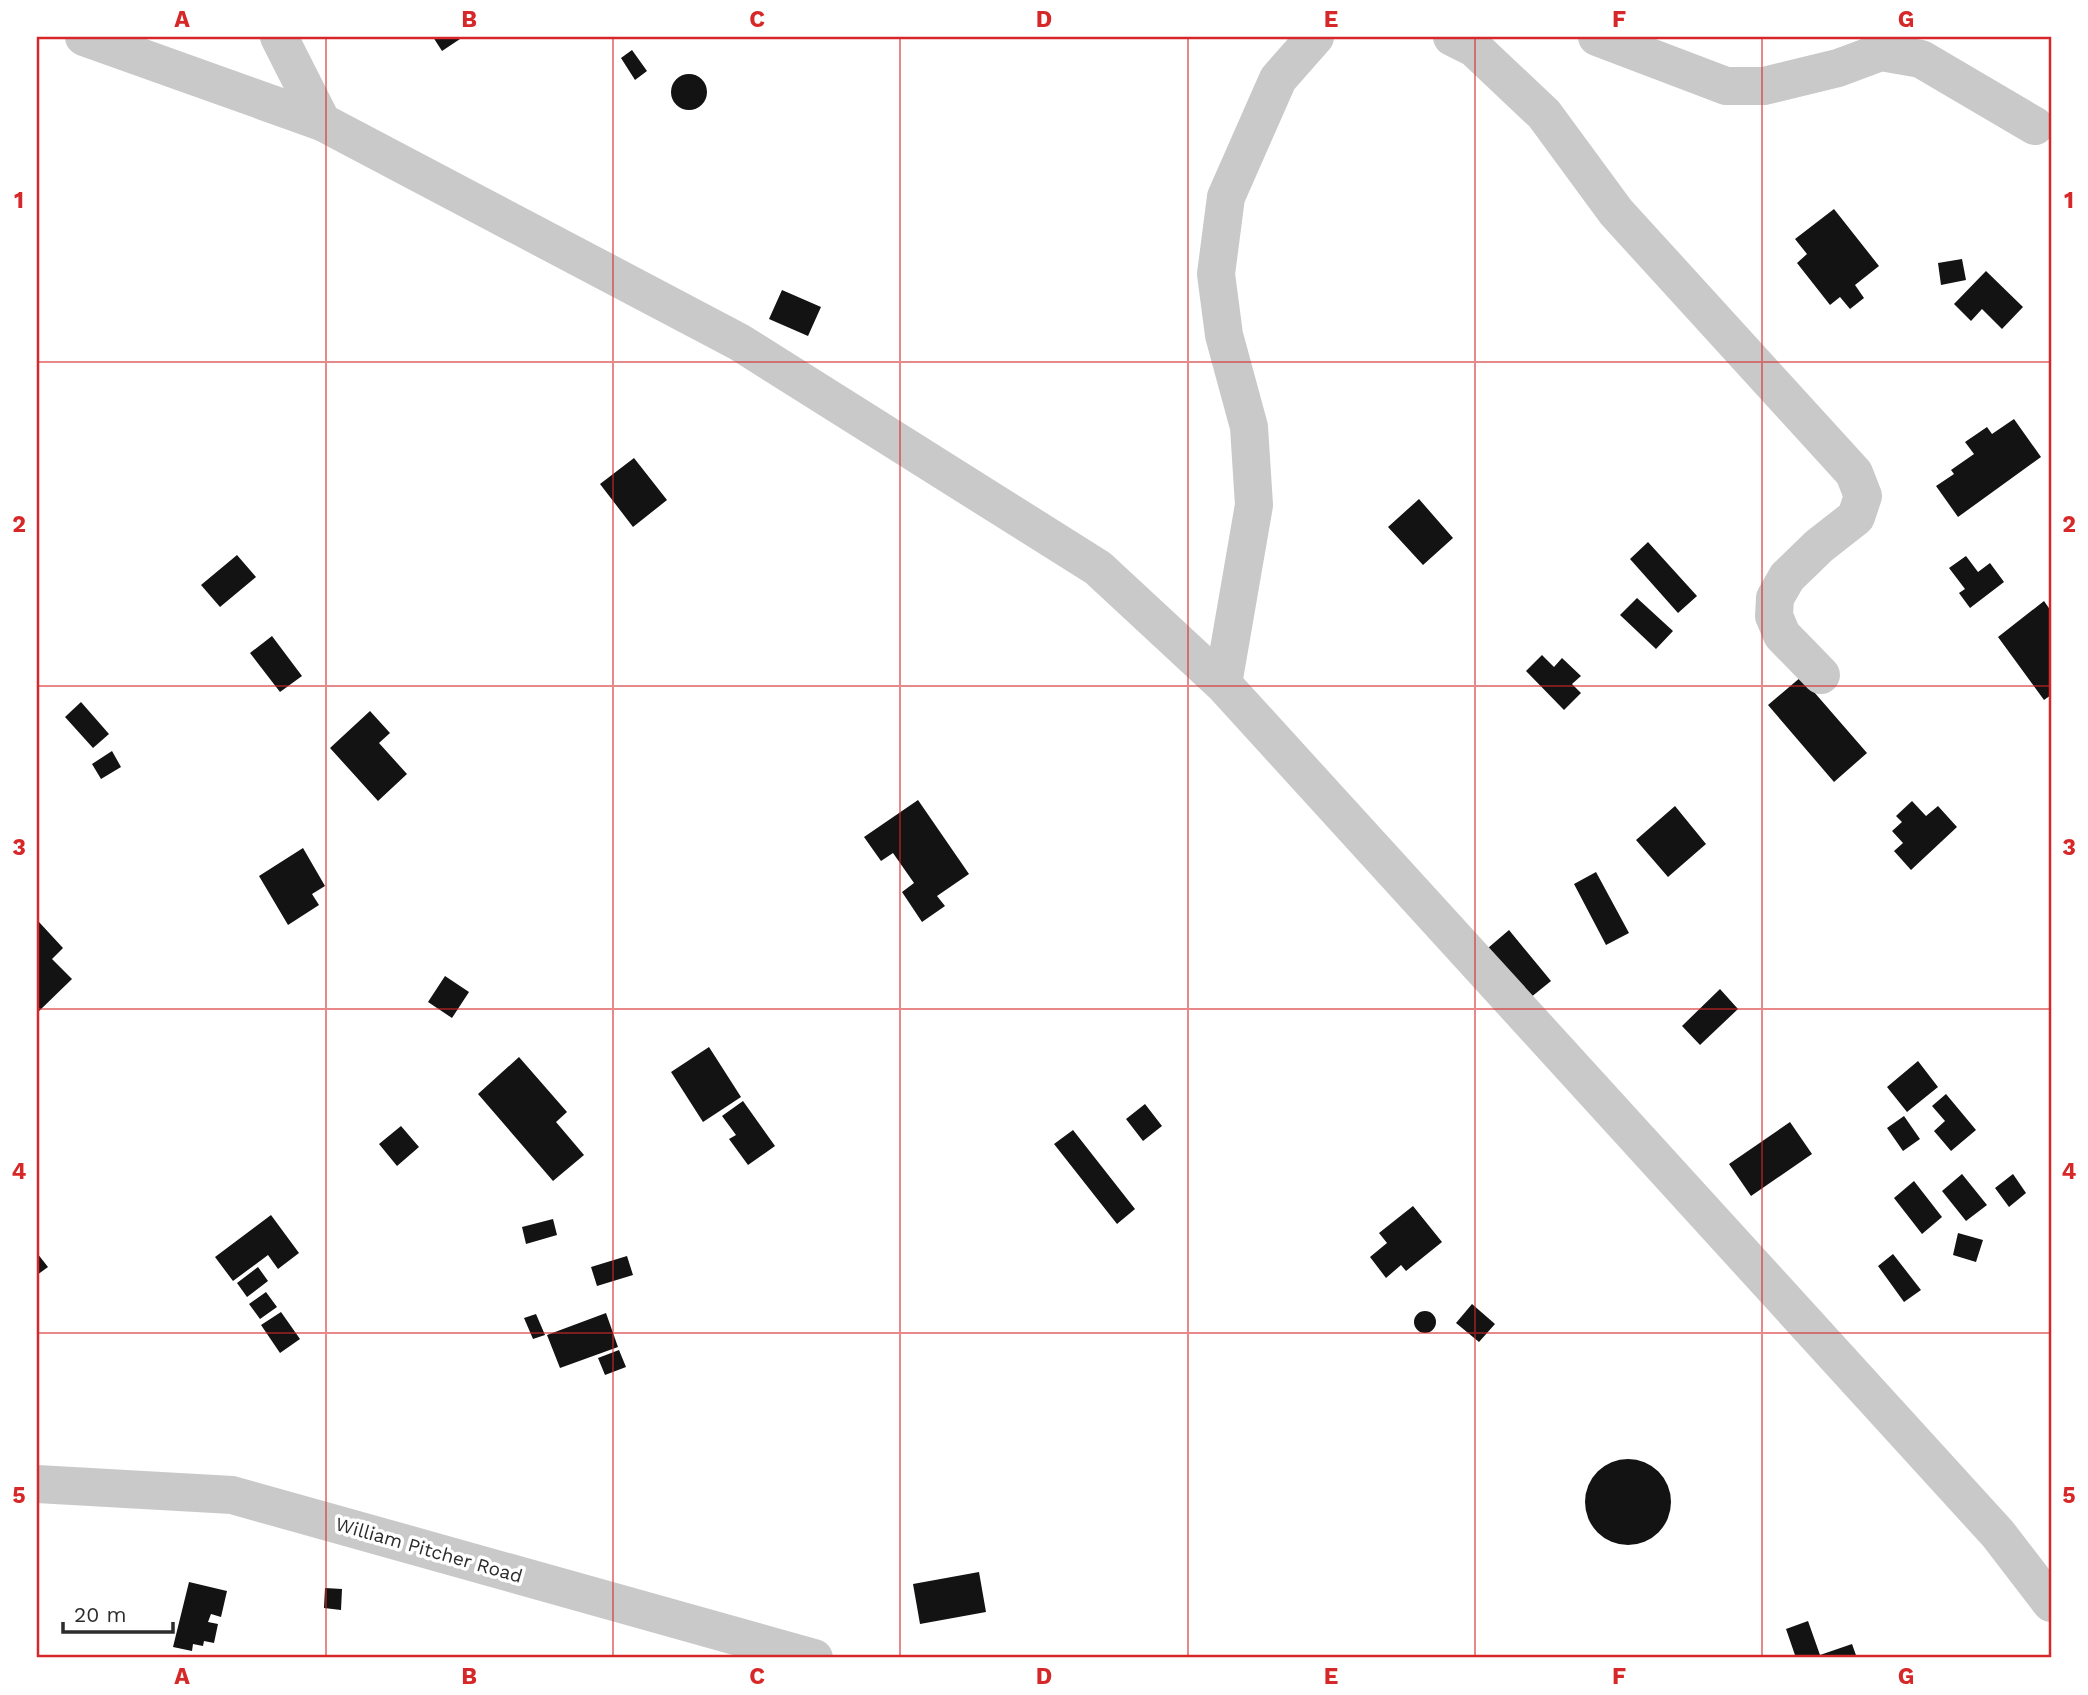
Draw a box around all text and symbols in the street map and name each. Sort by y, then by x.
text: A [174,6,190,33]
text: B [461,6,477,33]
text: C [749,6,765,33]
text: D [1036,6,1052,33]
text: E [1324,6,1338,33]
text: F [1612,6,1626,33]
text: G [1898,6,1914,33]
text: 1 [14,187,24,214]
text: 1 [2064,187,2074,214]
text: 2 [12,511,26,538]
text: 2 [2062,511,2076,538]
text: 3 [12,834,26,861]
text: 3 [2062,834,2076,861]
text: 4 [12,1158,27,1185]
text: 4 [2062,1158,2077,1185]
text: 5 [12,1482,26,1509]
text: 5 [2062,1482,2076,1509]
street label: William Pitcher Road [333,1512,525,1588]
scale bar [63,1590,173,1634]
text: 20 m [74,1602,126,1627]
text: A [174,1663,190,1690]
text: B [461,1663,477,1690]
text: C [749,1663,765,1690]
text: D [1036,1663,1052,1690]
text: E [1324,1663,1338,1690]
text: F [1612,1663,1626,1690]
text: G [1898,1663,1914,1690]

